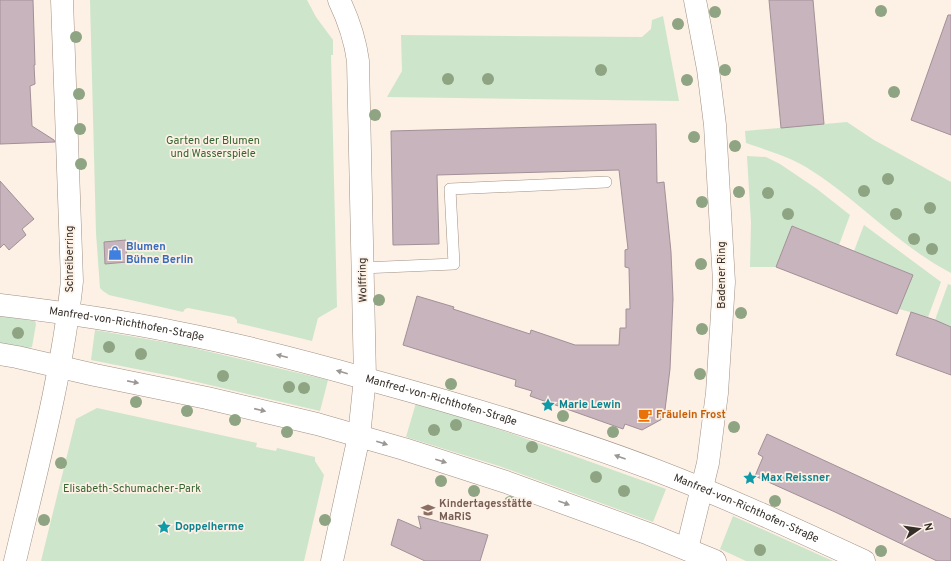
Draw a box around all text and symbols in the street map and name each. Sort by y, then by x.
park label: Garten der Blumen und Wasserspiele [166,134,260,161]
street label: Schreiberring [63,225,77,293]
place label: Blumen Bühne Berlin [126,240,193,267]
street label: Badener Ring [715,241,729,309]
shop icon: Blumen Bühne Berlin [107,245,123,261]
street label: Wolffring [356,257,370,303]
street label: Manfred-von-Richthofen-Straße [48,304,205,345]
one-way arrow [276,353,288,359]
one-way arrow [336,369,348,375]
street label: Manfred-von-Richthofen-Straße [364,372,519,429]
one-way arrow [127,379,139,385]
place icon: Marie Lewin [540,397,556,413]
place label: Marie Lewin [559,398,621,412]
one-way arrow [254,407,266,413]
cafe icon: Fräulein Frost [637,407,653,423]
place label: Fräulein Frost [656,408,726,422]
one-way arrow [376,440,388,446]
one-way arrow [613,454,625,460]
one-way arrow [435,458,447,464]
place icon: Max Reissner [742,470,758,486]
street label: Manfred-von-Richthofen-Straße [671,471,821,546]
place label: Max Reissner [761,471,830,485]
park label: Elisabeth-Schumacher-Park [63,482,201,496]
place label: Kindertagesstätte MaRiS [439,497,532,524]
one-way arrow [559,500,571,506]
school or university icon: Kindertagesstätte MaRiS [420,502,436,518]
north arrow [899,509,939,549]
place icon: Doppelherme [156,519,172,535]
place label: Doppelherme [175,520,244,534]
text: N [920,522,935,532]

